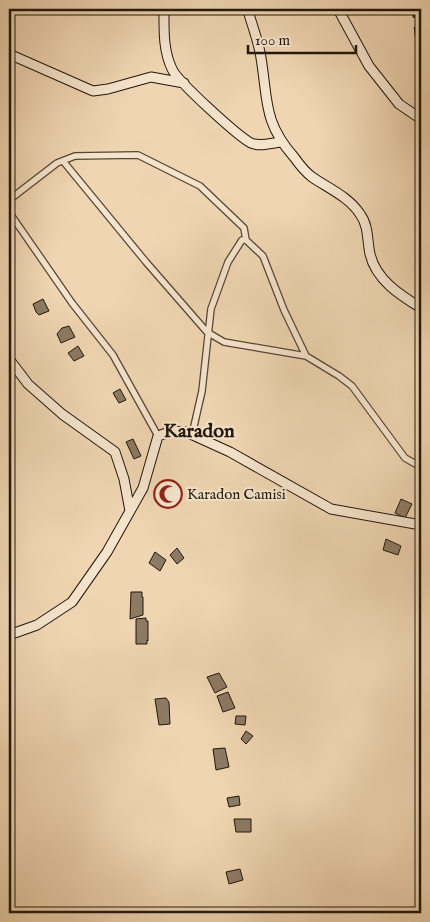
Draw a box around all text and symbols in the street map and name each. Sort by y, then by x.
scale bar [248,22,355,54]
text: 100 m [255,31,291,50]
district label: Karadon [163,419,235,444]
mosque icon: Karadon Camisi [153,479,183,509]
place label: Karadon Camisi [187,485,286,504]

